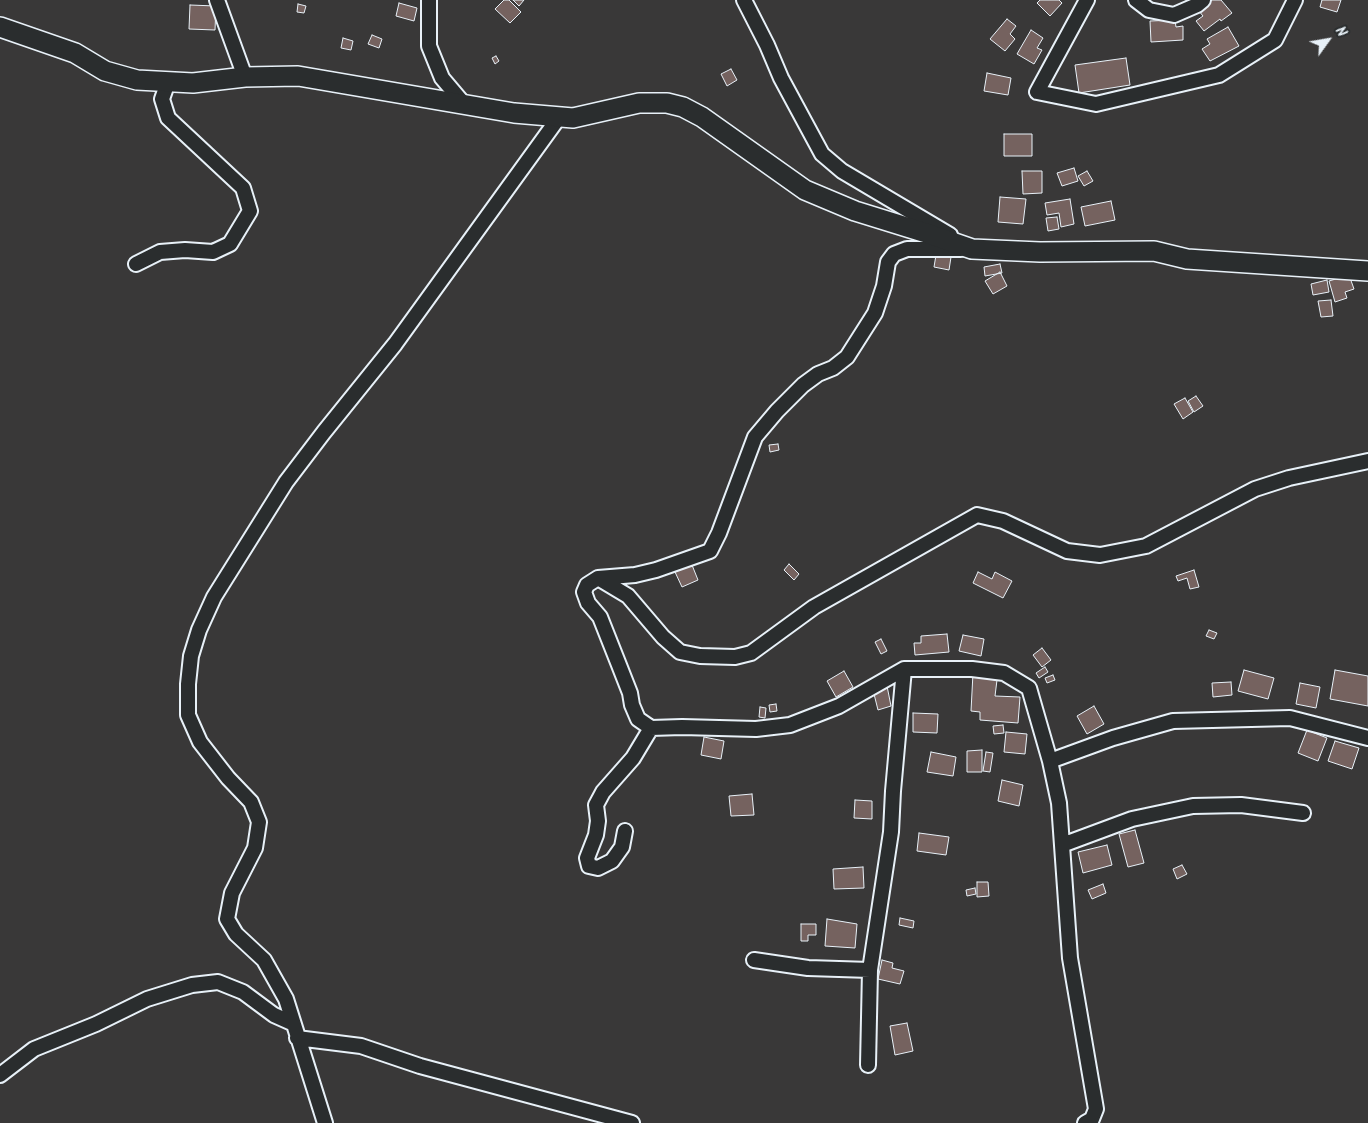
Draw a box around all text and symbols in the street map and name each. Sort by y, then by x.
north arrow [1303,15,1353,65]
text: N [1329,22,1352,42]

